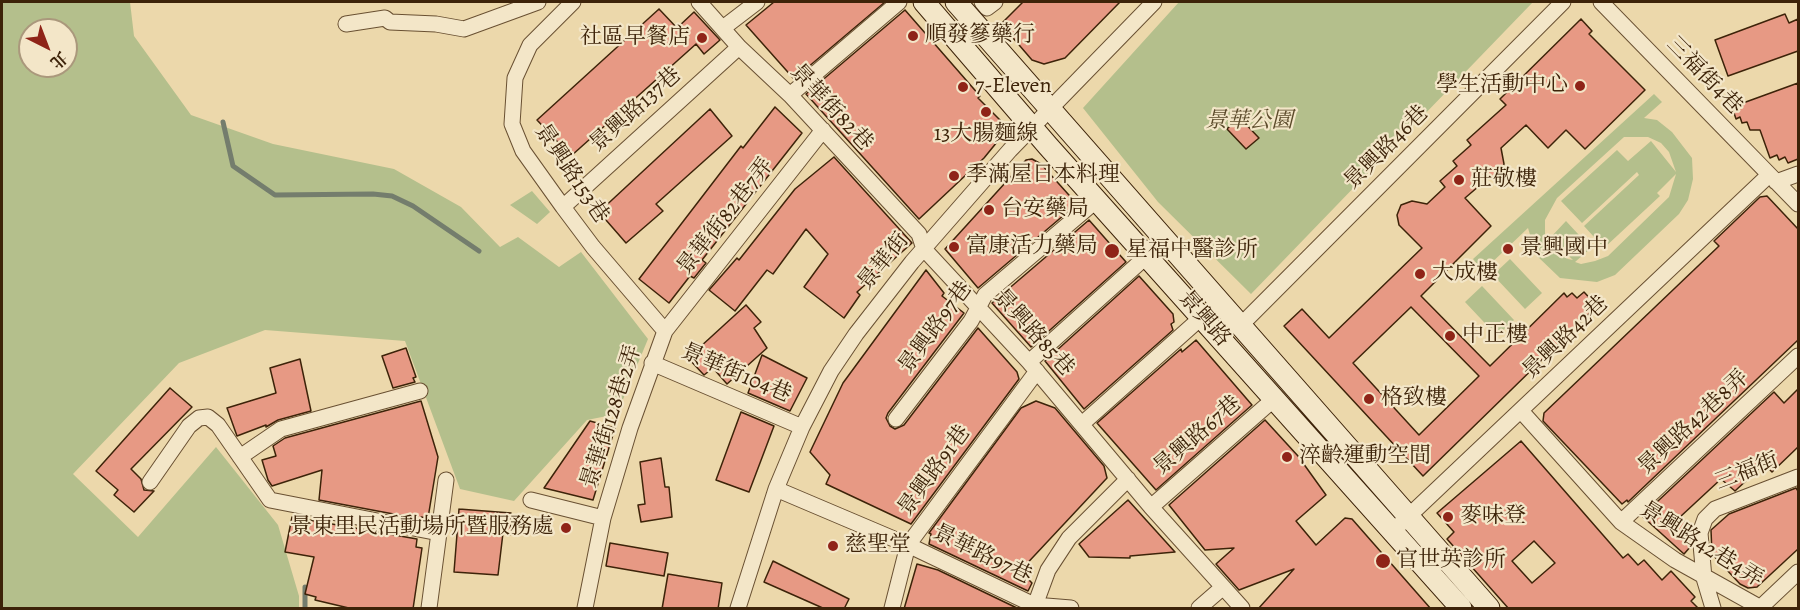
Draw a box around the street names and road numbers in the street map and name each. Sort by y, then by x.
street label: 三福街4巷 [1660,32,1748,120]
street label: 景華街82巷 [784,59,878,157]
street label: 景興路137巷 [585,62,687,158]
street label: 景興路46巷 [1339,100,1435,196]
street label: 景興路153巷 [528,119,614,229]
street label: 景華街82巷7弄 [672,154,780,280]
street label: 景華街 [853,228,915,296]
street label: 景興路97巷 [894,277,978,379]
street label: 景興路85巷 [987,284,1079,382]
street label: 景興路 [1172,285,1236,353]
street label: 景興路42巷 [1518,291,1614,385]
street label: 景華街104巷 [677,339,795,409]
street label: 景華街128巷2弄 [576,342,648,492]
street label: 景興路42巷8弄 [1633,365,1755,481]
street label: 景興路67巷 [1149,391,1247,481]
street label: 景興路91巷 [893,421,977,521]
street label: 三福街 [1711,448,1783,496]
street label: 景興路42巷4弄 [1634,497,1768,593]
street label: 景華路97巷 [928,520,1036,590]

